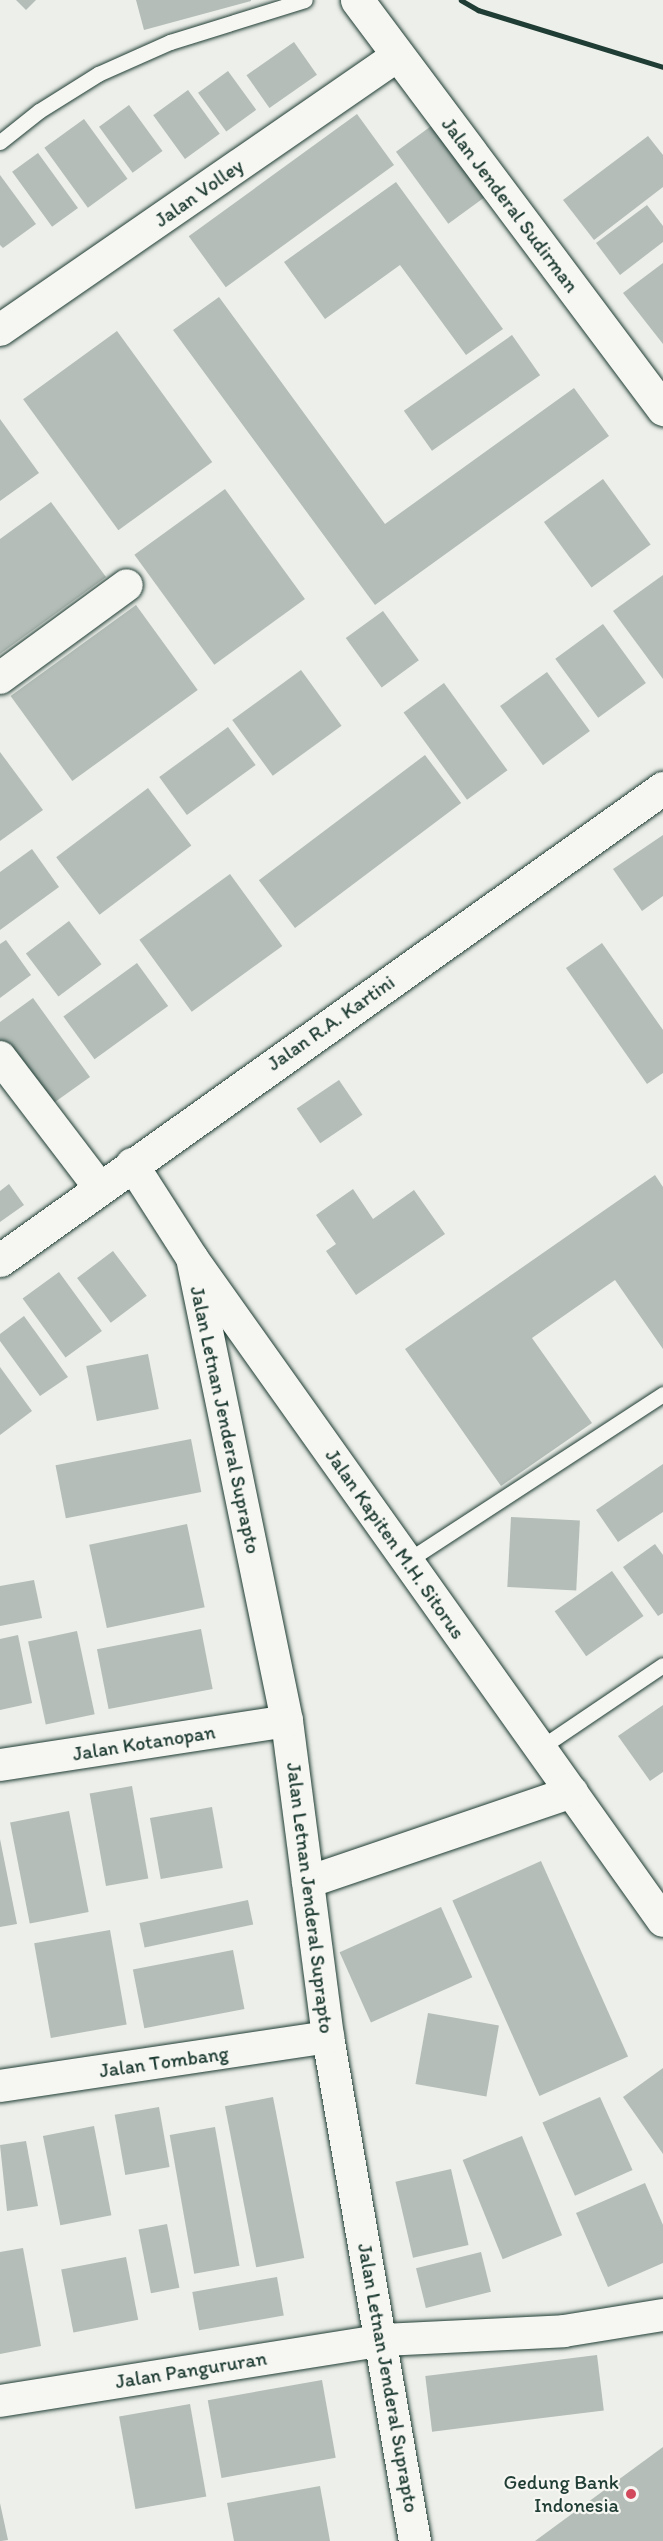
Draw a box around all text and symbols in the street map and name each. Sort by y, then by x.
street label: Jalan Jenderal Sudirman [436,112,584,298]
street label: Jalan Volley [150,154,248,232]
street label: Jalan R.A. Kartini [263,970,399,1076]
street label: Jalan Letnan Jenderal Suprapto [185,1285,265,1555]
street label: Jalan Kapiten M.H. Sitorus [320,1444,470,1644]
street label: Jalan Kotanopan [71,1720,217,1766]
street label: Jalan Letnan Jenderal Suprapto [282,1762,338,2034]
street label: Jalan Tombang [99,2041,229,2083]
street label: Jalan Letnan Jenderal Suprapto [353,2242,423,2514]
street label: Jalan Pangururan [114,2346,268,2394]
place label: Gedung Bank Indonesia [503,2470,619,2517]
marker: Gedung Bank Indonesia [624,2487,638,2501]

